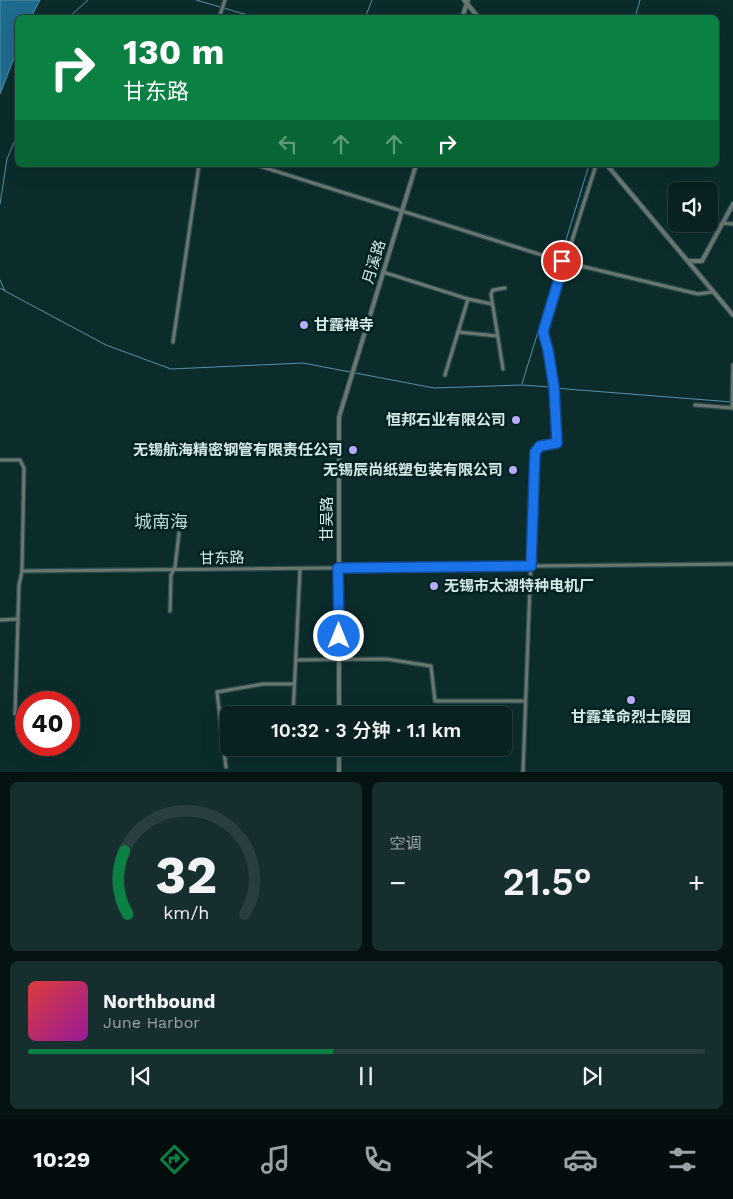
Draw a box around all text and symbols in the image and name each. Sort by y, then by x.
text: 130 m [123,31,224,73]
icon: right [40,35,105,100]
text: 甘东路 [123,79,189,104]
icon: left [274,130,302,158]
icon: ahead [327,130,355,158]
icon: ahead [380,130,408,158]
icon: right [433,130,461,158]
map controls [668,182,718,232]
button: sound [668,182,718,232]
street label: 月溪路 [359,238,389,286]
pin [541,240,583,282]
icon: arrive [548,247,576,275]
place label: 甘露禅寺 [314,316,374,334]
marker: 甘露禅寺 [298,319,310,331]
place label: 恒邦石业有限公司 [386,411,506,429]
marker: 恒邦石业有限公司 [510,414,522,426]
place label: 无锡航海精密钢管有限责任公司 [133,441,343,459]
marker: 无锡航海精密钢管有限责任公司 [347,444,359,456]
place label: 无锡辰尚纸塑包装有限公司 [323,461,503,479]
marker: 无锡辰尚纸塑包装有限公司 [507,464,519,476]
street label: 甘吴路 [318,496,336,542]
district label: 城南海 [134,511,188,532]
street label: 甘东路 [199,549,245,567]
place label: 无锡市太湖特种电机厂 [444,577,594,595]
marker: 无锡市太湖特种电机厂 [428,580,440,592]
position arrow [312,609,364,661]
speed limit sign: 40 [15,691,80,756]
marker: 甘露革命烈士陵园 [625,694,637,706]
place label: 甘露革命烈士陵园 [571,708,691,726]
text: 10:32 · 3 分钟 · 1.1 km [271,719,461,742]
text: 空调 [390,834,422,853]
text: 32 [155,845,217,906]
text: 21.5° [503,860,592,904]
text: − [390,866,406,899]
text: + [688,866,705,899]
text: km/h [163,902,209,923]
text: Northbound [103,990,215,1013]
text: June Harbor [103,1013,200,1032]
icon: previous [127,1062,155,1090]
icon: pause [352,1062,380,1090]
icon: next [578,1062,606,1090]
icon: directions [157,1142,192,1177]
icon: music [258,1142,293,1177]
icon: phone [360,1142,395,1177]
icon: climate [462,1142,497,1177]
icon: car [563,1142,598,1177]
icon: filters [665,1142,700,1177]
text: 10:29 [33,1147,90,1172]

